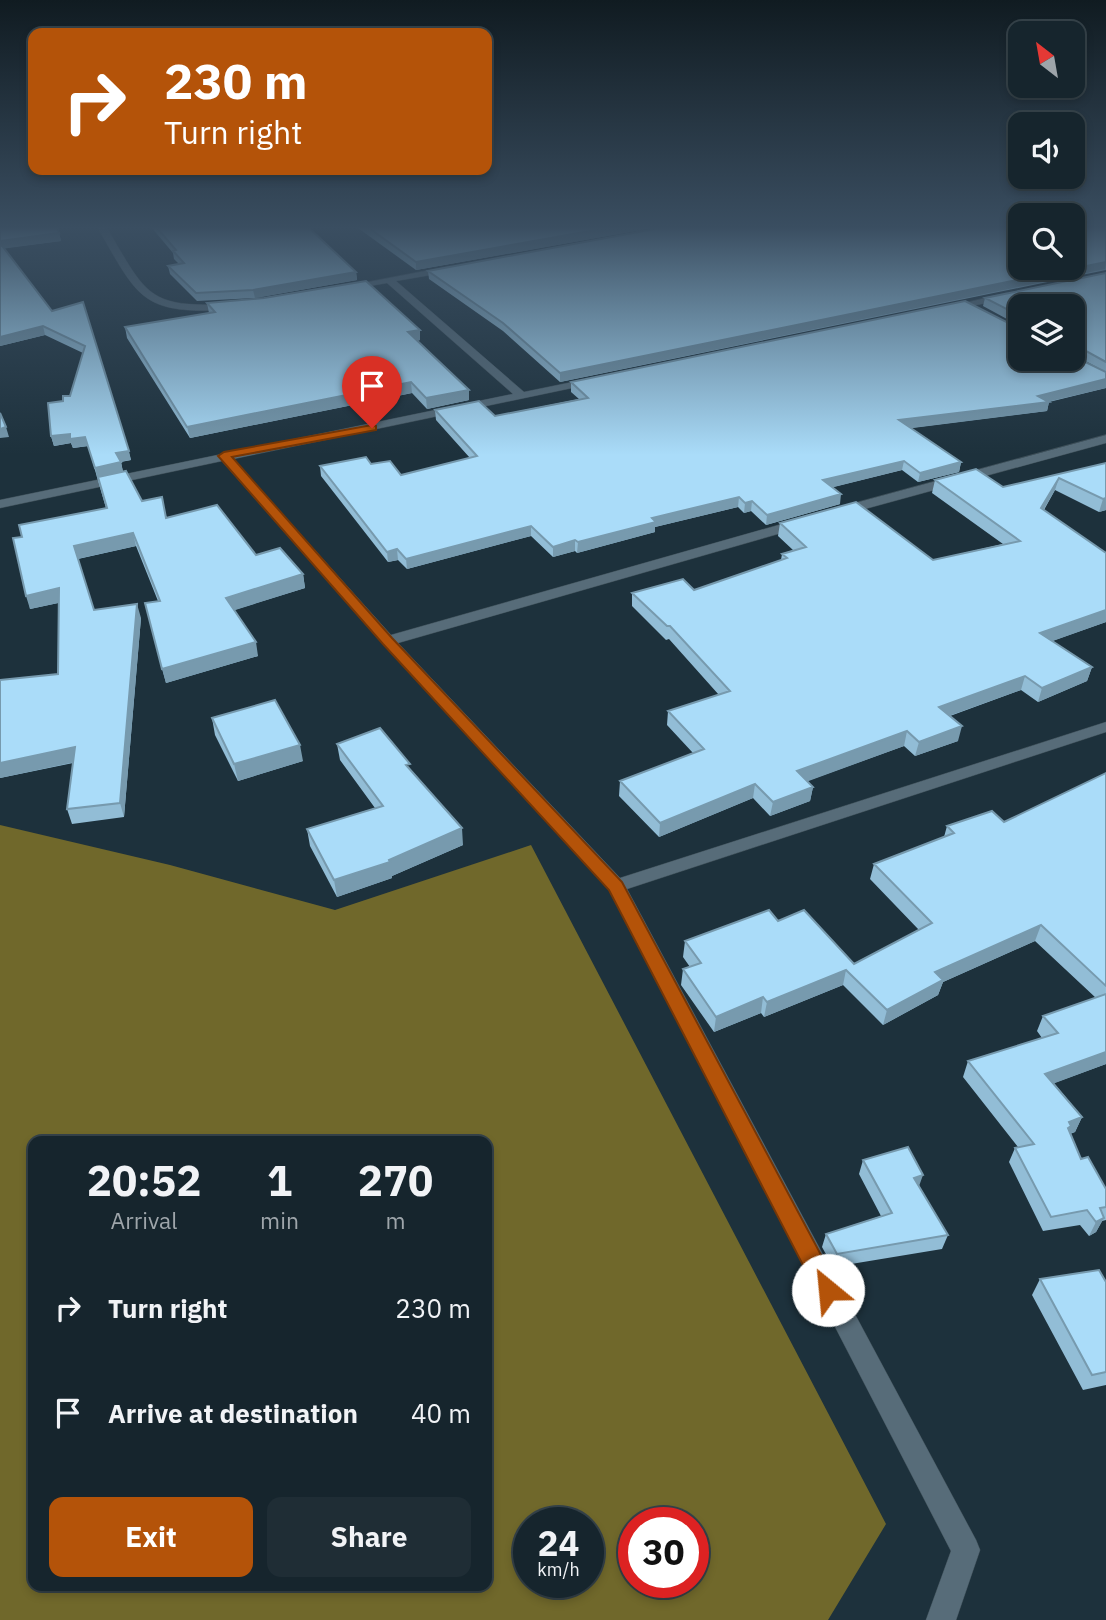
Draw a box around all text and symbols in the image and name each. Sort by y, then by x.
north arrow [1008,21,1085,98]
map controls [1008,21,1085,371]
text: 230 m [164,49,308,112]
icon: right [49,56,140,147]
text: Turn right [164,111,302,153]
button: sound [1008,112,1085,189]
button: search [1008,203,1085,280]
button: layers [1008,294,1085,371]
pin [342,356,402,428]
icon: arrive [353,367,391,405]
text: 20:52 [87,1153,201,1208]
text: 1 [267,1153,292,1208]
text: 270 [358,1153,433,1208]
text: Arrival [111,1205,178,1235]
text: min [260,1205,299,1235]
text: m [385,1205,406,1235]
position arrow [791,1253,865,1327]
icon: right [49,1289,87,1327]
text: Turn right [108,1291,227,1325]
text: 230 m [395,1291,471,1325]
icon: arrive [49,1394,87,1432]
text: Arrive at destination [108,1396,358,1430]
text: 40 m [411,1396,471,1430]
button: Exit [49,1497,253,1577]
button: Share [267,1497,471,1577]
speed limit sign: 30 [618,1507,709,1598]
text: 24 [537,1520,580,1566]
text: km/h [537,1558,580,1581]

